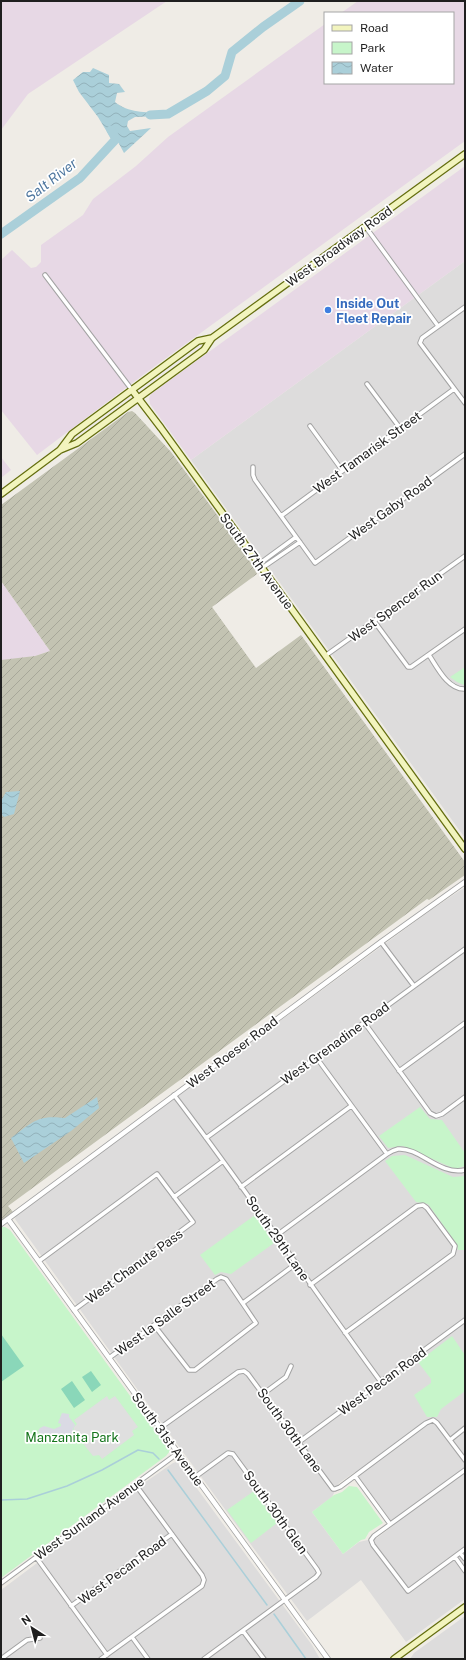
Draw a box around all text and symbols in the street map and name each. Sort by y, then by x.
legend [324,12,454,84]
text: Road [360,21,388,35]
text: Park [360,41,386,55]
text: Water [360,61,394,75]
water label: Salt River [22,155,80,205]
street label: West Broadway Road [283,203,395,290]
place label: Inside Out Fleet Repair [336,296,412,326]
marker: Inside Out Fleet Repair [323,305,333,315]
street label: West Tamarisk Street [310,408,424,497]
street label: West Gaby Road [346,473,435,544]
street label: South 27th Avenue [217,510,297,612]
street label: West Spencer Run [346,568,445,645]
street label: West Grenadine Road [278,999,392,1088]
street label: West Roeser Road [184,1013,281,1091]
street label: South 29th Lane [243,1193,312,1284]
street label: West Chanute Pass [83,1226,186,1307]
street label: West la Salle Street [112,1276,218,1359]
street label: West Pecan Road [335,1345,429,1418]
street label: South 30th Lane [254,1385,325,1475]
street label: South 31st Avenue [129,1390,207,1489]
park label: Manzanita Park [25,1430,119,1445]
street label: South 30th Glen [240,1468,311,1557]
street label: West Sunland Avenue [32,1474,147,1563]
street label: West Pecan Road [75,1534,169,1607]
north arrow [12,1608,52,1648]
text: N [19,1613,33,1627]

